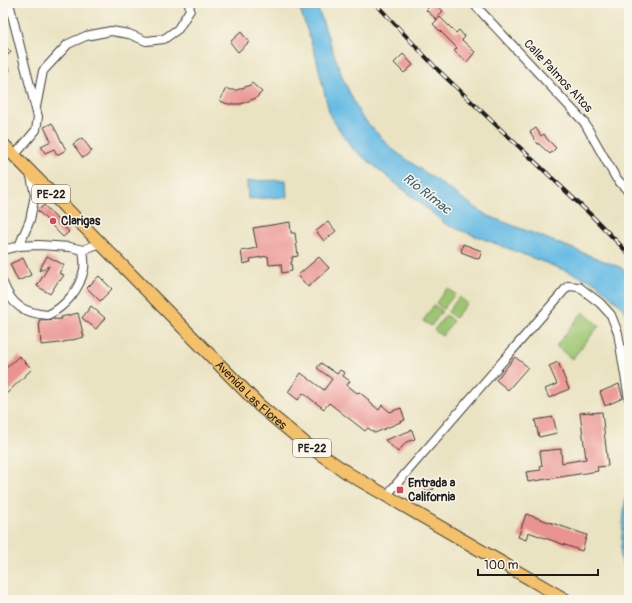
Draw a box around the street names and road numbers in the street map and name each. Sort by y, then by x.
street label: Calle Palmos Altos [520,36,596,116]
road number: PE-22 [32,185,70,203]
street label: Avenida Las Flores [212,357,290,433]
road number: PE-22 [293,439,331,457]

